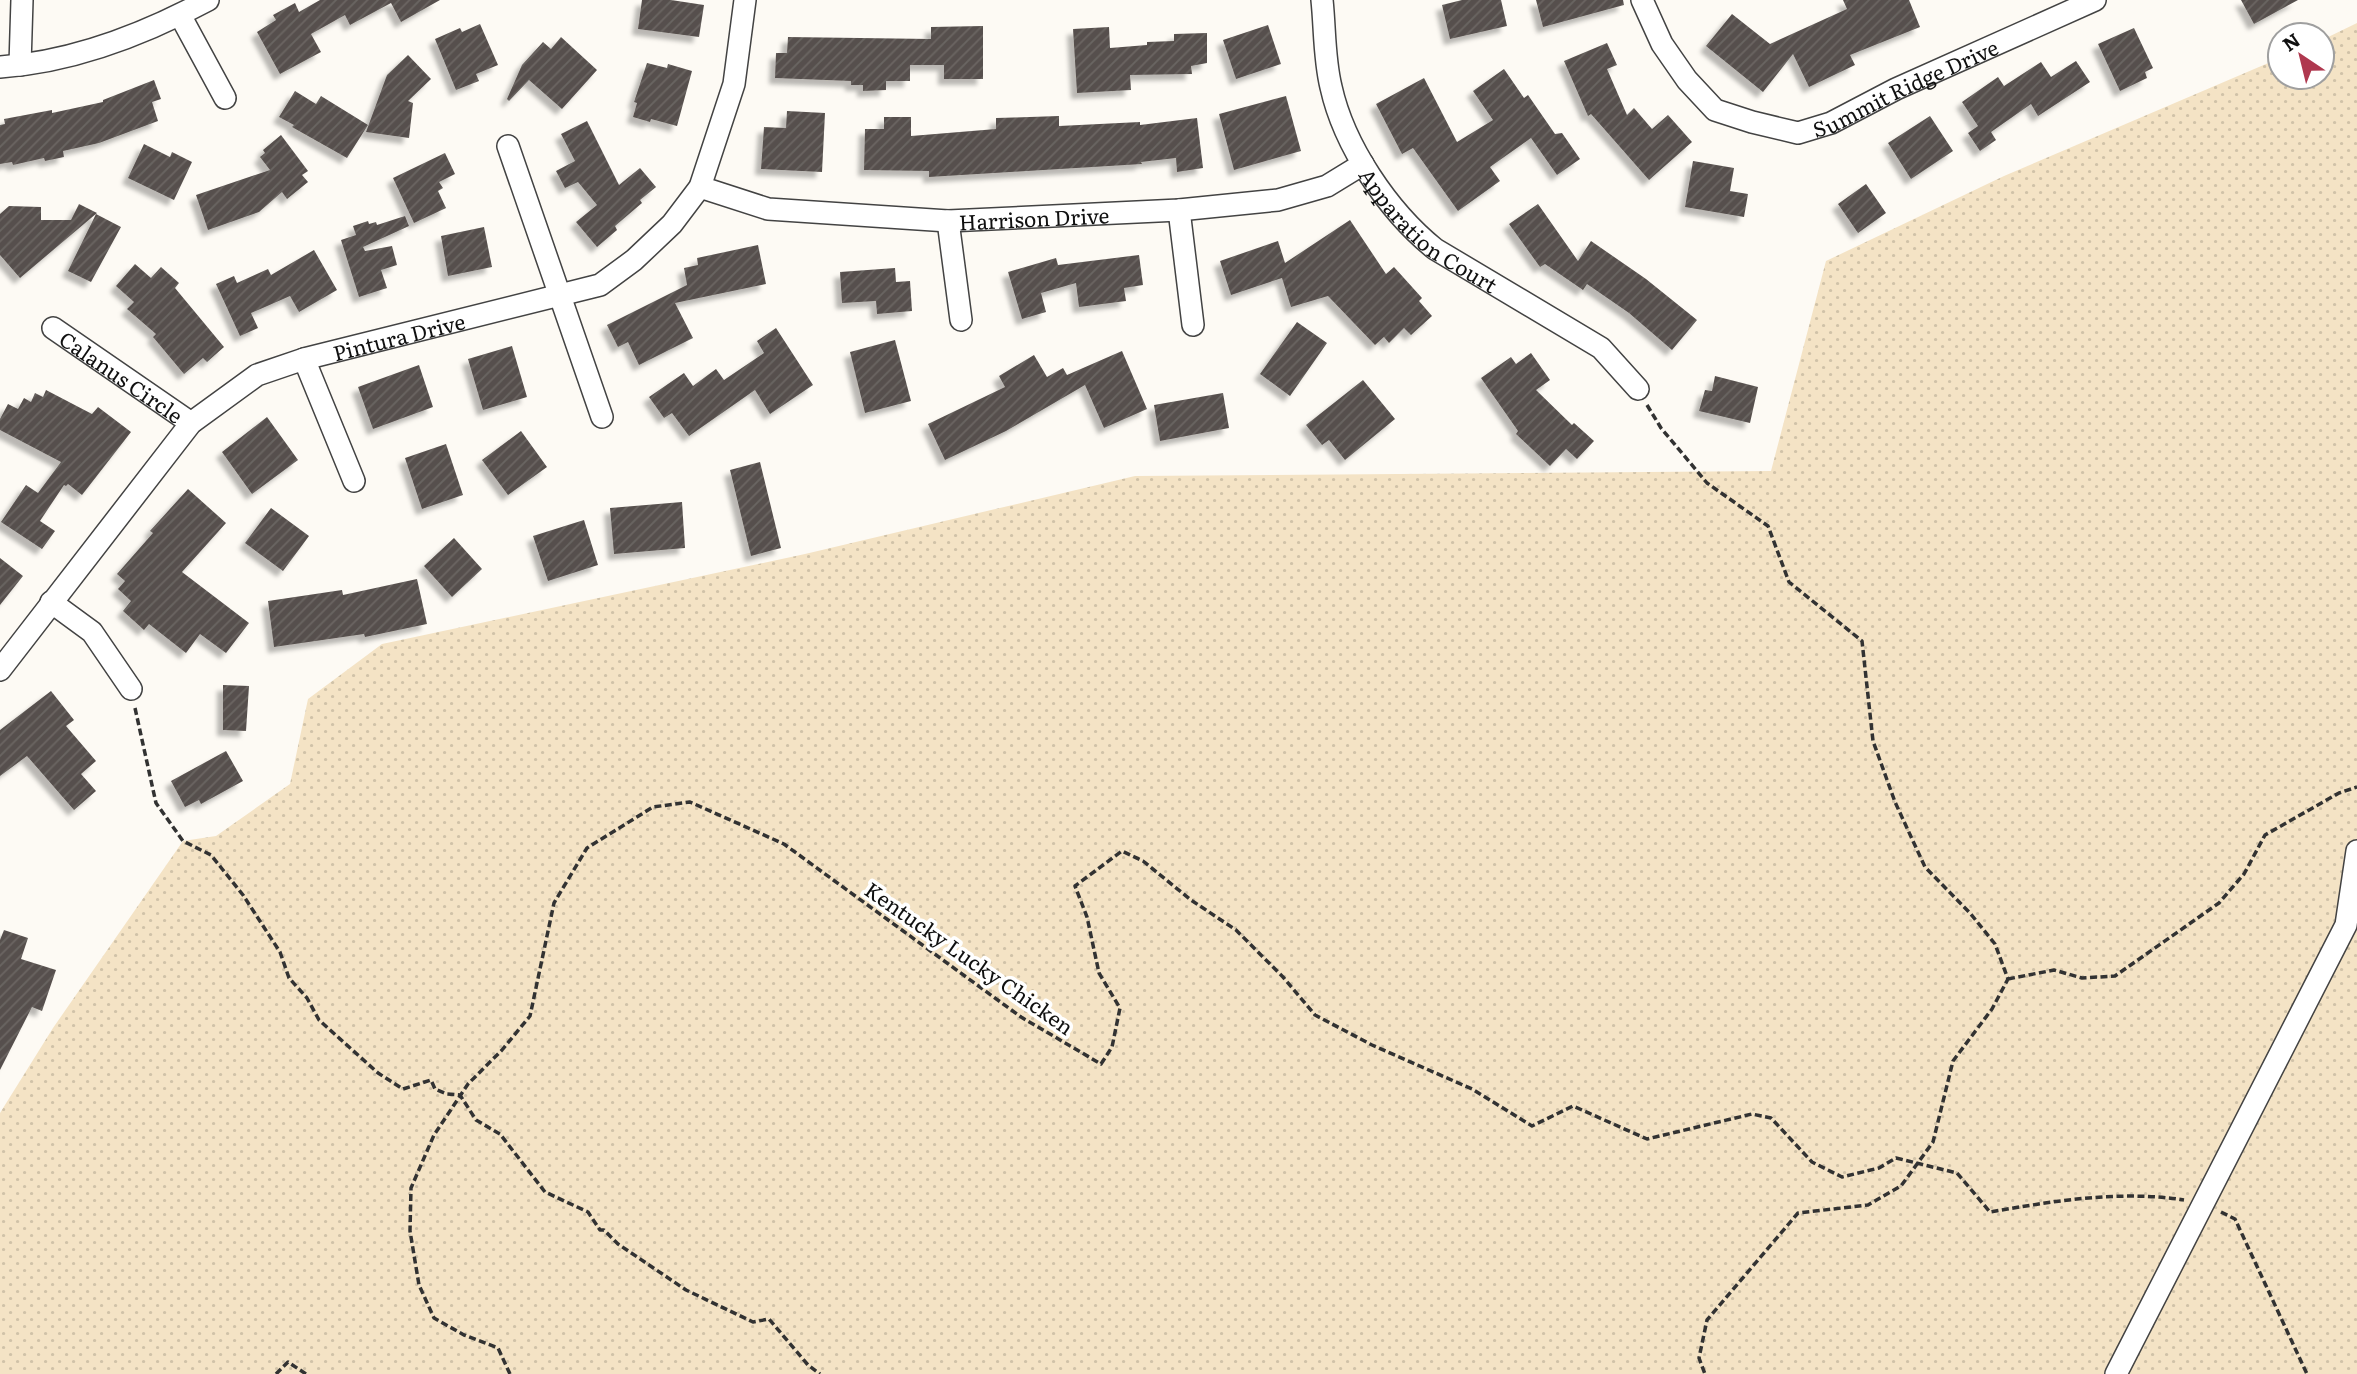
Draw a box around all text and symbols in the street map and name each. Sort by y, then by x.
north arrow [2266,21,2336,91]
text: N [2276,25,2305,57]
street label: Summit Ridge Drive [1808,30,2003,143]
street label: Apparation Court [1353,161,1505,299]
street label: Harrison Drive [958,198,1110,236]
street label: Pintura Drive [329,304,468,367]
street label: Calanus Circle [54,322,190,429]
street label: Kentucky Lucky Chicken [859,873,1081,1041]

